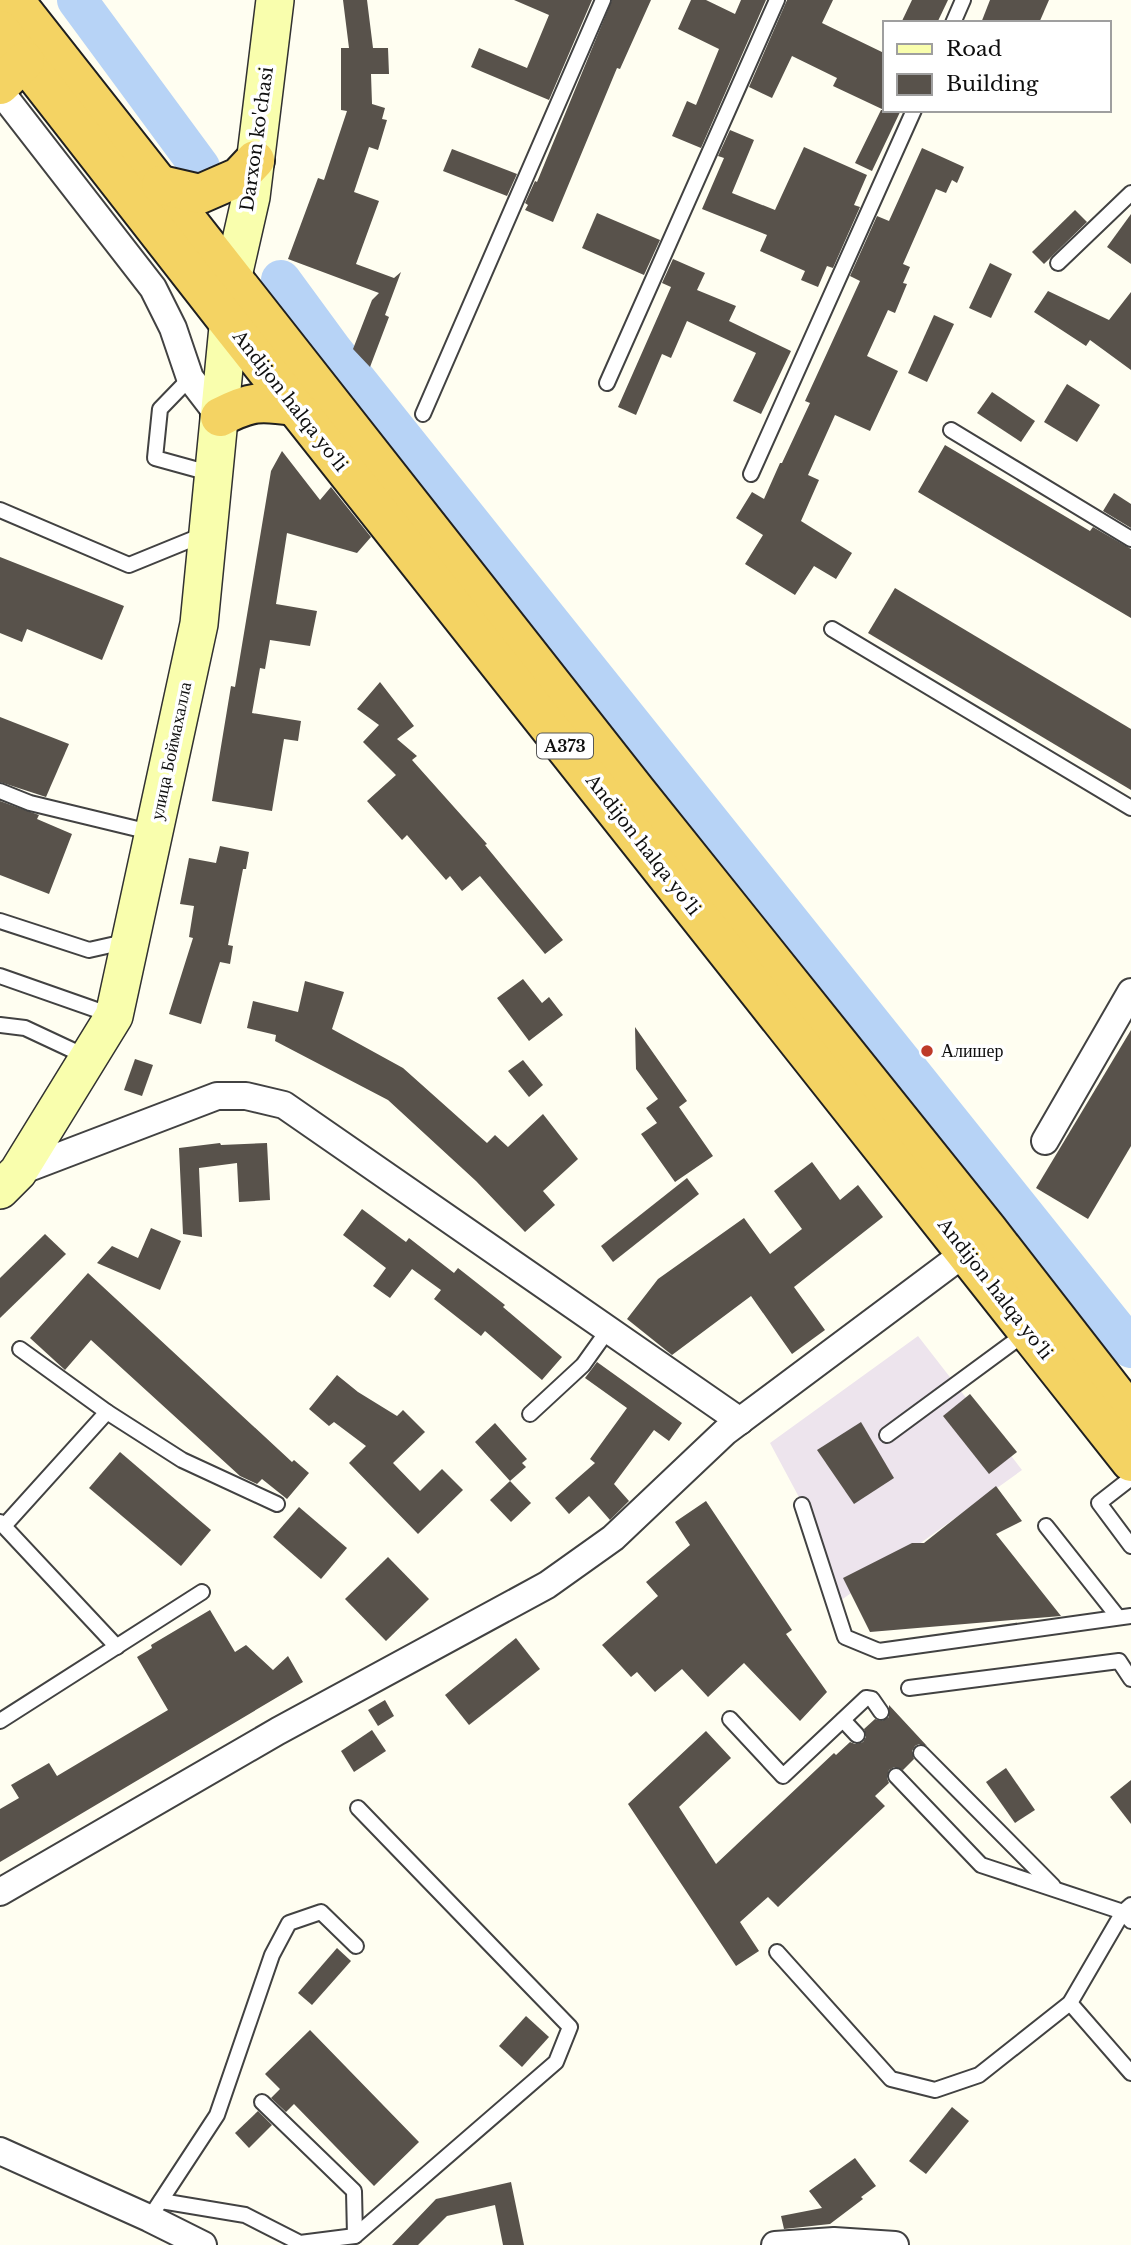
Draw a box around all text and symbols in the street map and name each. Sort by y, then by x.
legend [883,21,1110,112]
text: Road [946,36,1002,62]
street label: Darxon ko'chasi [236,65,278,213]
text: Building [946,71,1039,97]
street label: Andijon halqa yo‘li [227,325,352,476]
street label: улица Боймахалла [146,680,196,822]
road number: A373 [537,734,593,758]
street label: Andijon halqa yo‘li [580,769,705,920]
place label: Алишер [941,1040,1003,1062]
marker: Алишер [919,1043,935,1059]
street label: Andijon halqa yo‘li [932,1213,1057,1364]

